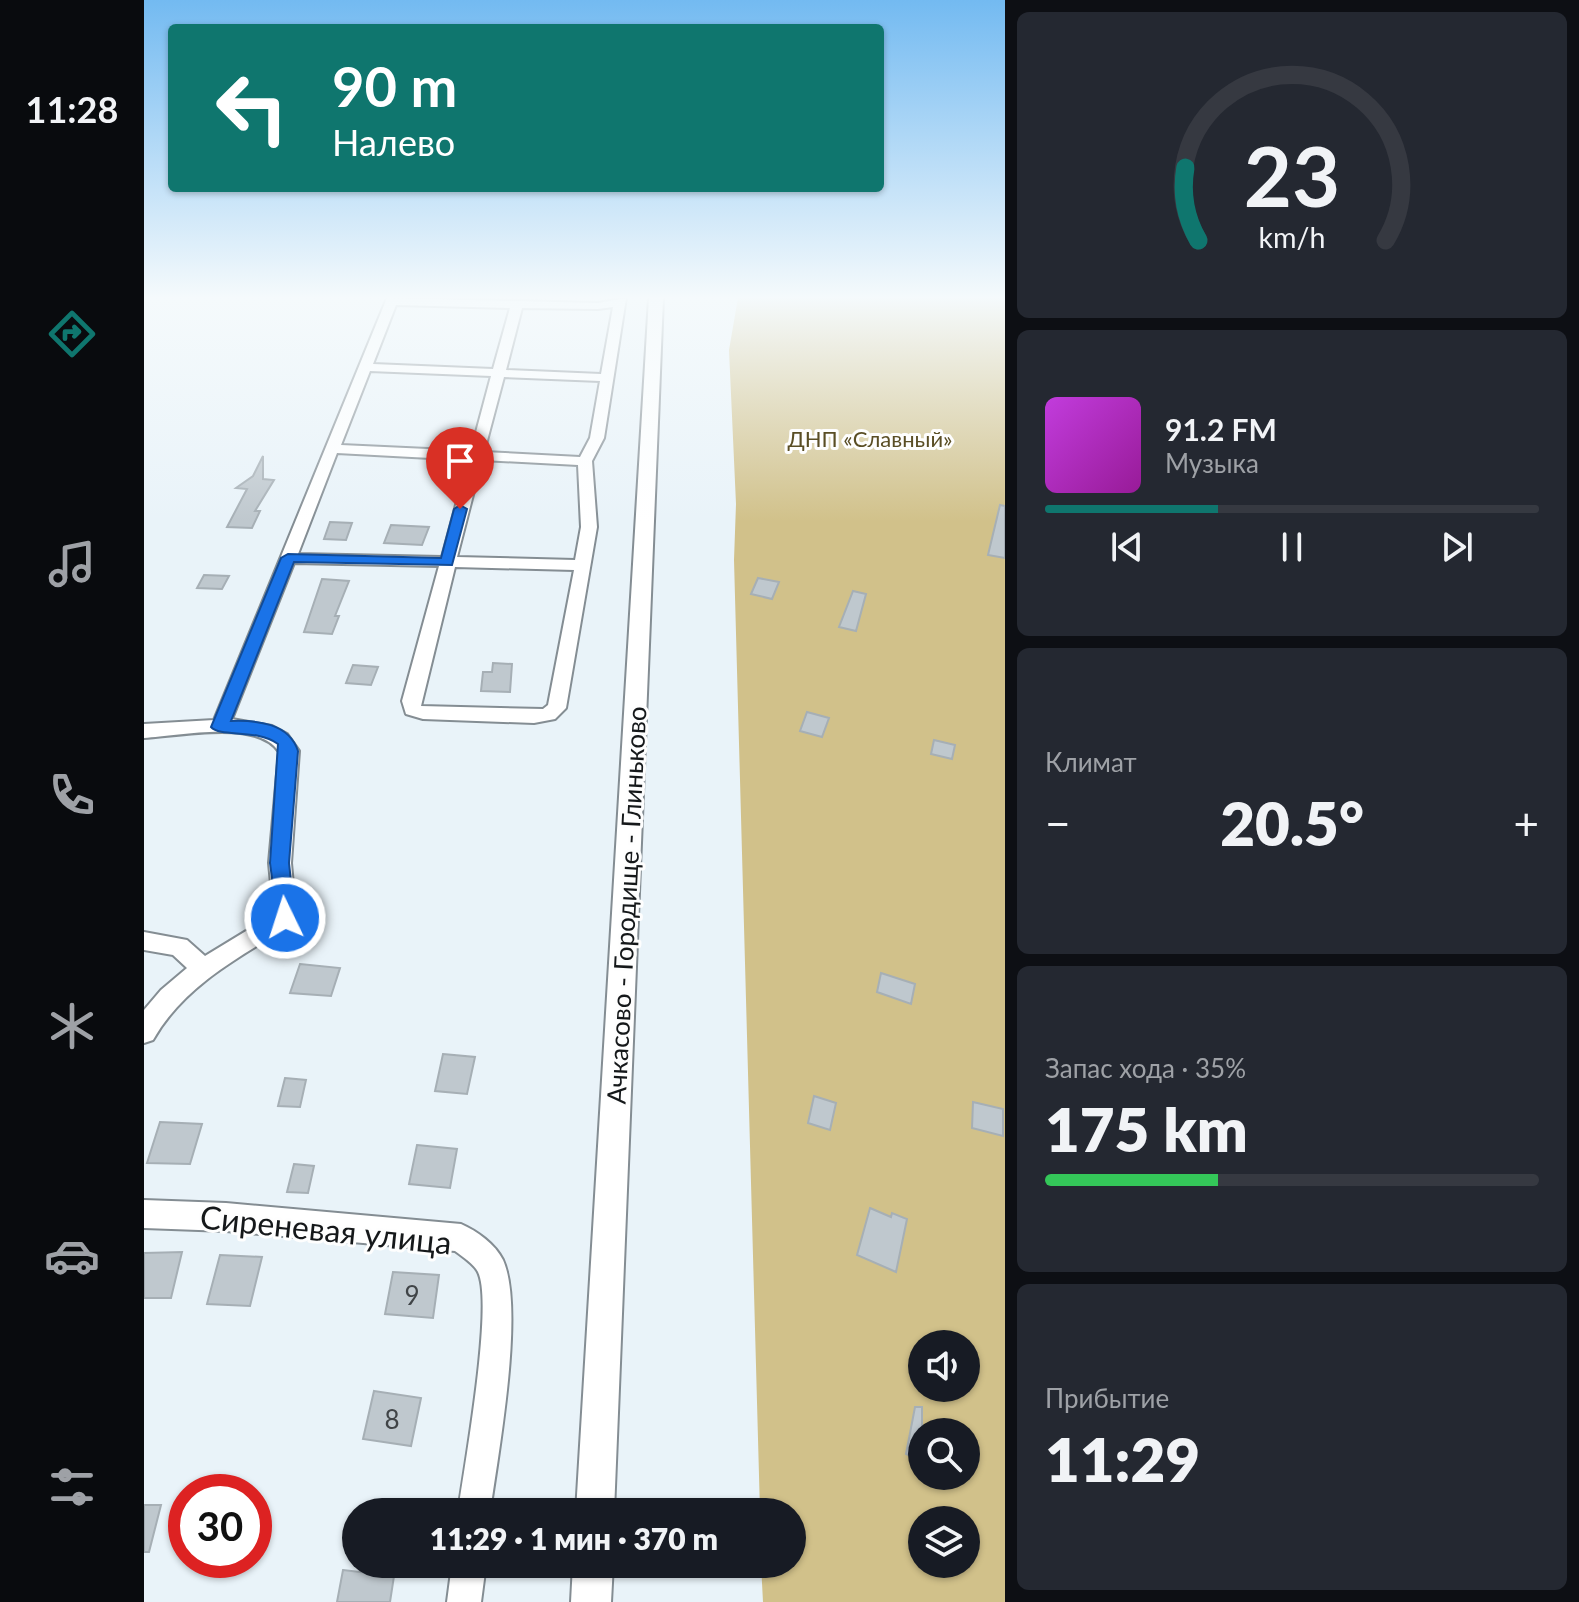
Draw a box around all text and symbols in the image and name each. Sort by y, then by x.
text: 90 m [332,52,457,119]
icon: left [200,56,304,160]
text: 11:28 [26,87,118,131]
text: Налево [332,120,455,164]
text: 23 [1244,125,1340,225]
text: km/h [1259,220,1325,254]
icon: directions [44,306,100,362]
text: 91.2 FM [1165,411,1277,447]
park label: ДНП «Славный» [787,425,953,452]
pin [426,427,494,509]
icon: arrive [438,439,482,483]
text: Музыка [1165,447,1259,479]
icon: previous [1105,525,1149,569]
icon: pause [1270,525,1314,569]
icon: next [1435,525,1479,569]
icon: music [44,536,100,592]
street label: Ачкасово - Городище - Глиньково [600,705,652,1105]
text: Климат [1045,746,1137,778]
icon: phone [44,767,100,823]
text: 20.5° [1220,787,1364,859]
text: − [1045,797,1071,849]
text: + [1513,797,1539,849]
position arrow [243,876,327,960]
icon: climate [44,998,100,1054]
text: Запас хода · 35% [1045,1052,1246,1084]
text: 175 km [1045,1093,1248,1165]
street label: Сиреневая улица [198,1196,454,1262]
icon: car [44,1228,100,1284]
house number: 9 [404,1279,420,1311]
map controls [908,1330,980,1578]
button: sound [908,1330,980,1402]
text: Прибытие [1045,1382,1169,1414]
house number: 8 [384,1403,400,1435]
button: search [908,1418,980,1490]
text: 11:29 [1045,1423,1200,1495]
icon: filters [44,1459,100,1515]
speed limit sign: 30 [168,1474,272,1578]
button: layers [908,1506,980,1578]
text: 11:29 · 1 мин · 370 m [430,1520,718,1556]

